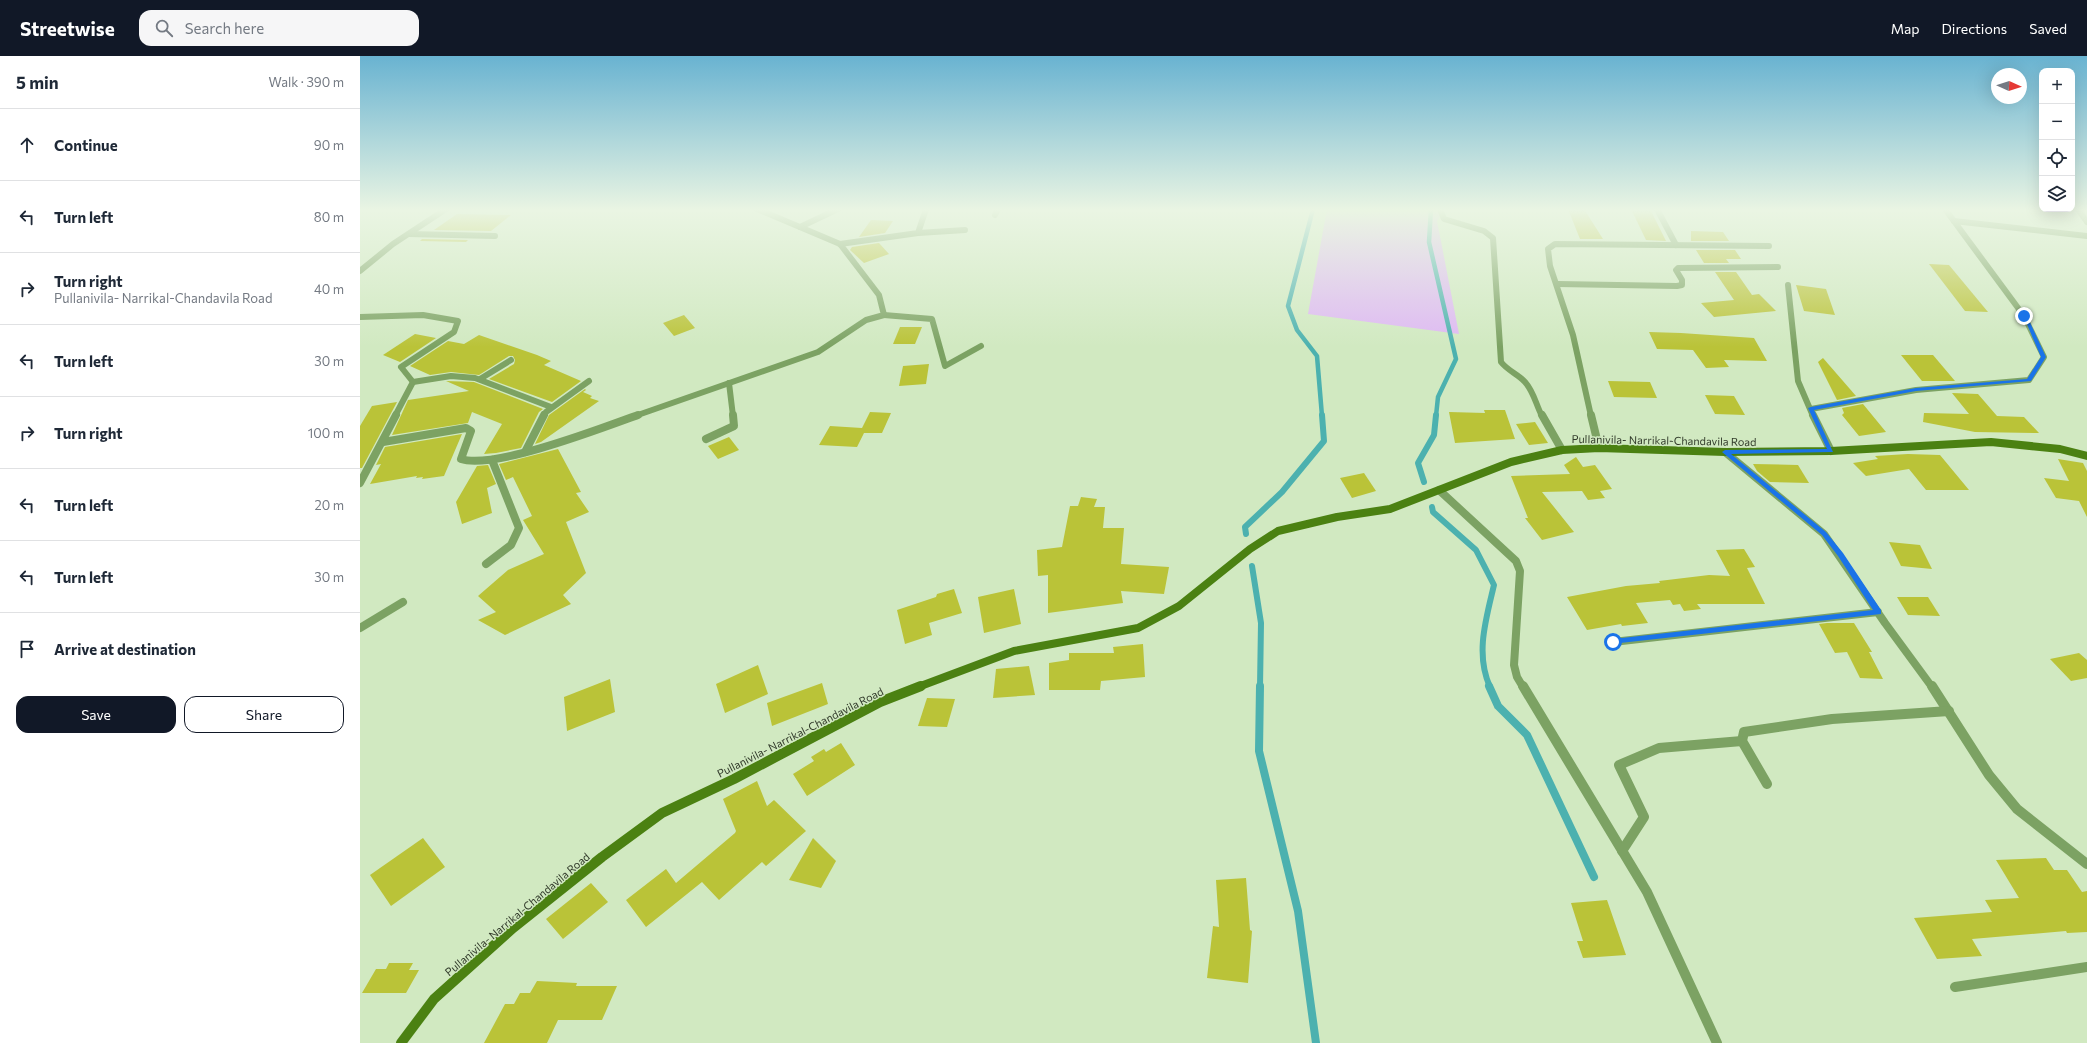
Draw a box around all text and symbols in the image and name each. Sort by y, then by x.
search box [139,10,419,46]
text: Streetwise [20,17,115,40]
icon: search [153,17,175,39]
text: Search here [185,19,264,37]
text: Map [1891,20,1920,37]
text: Directions [1942,20,2007,37]
text: Saved [2029,20,2067,37]
north arrow [1991,68,2027,104]
map controls [2039,68,2075,212]
button: + [2039,68,2075,104]
text: 5 min [16,72,59,93]
text: Walk · 390 m [269,74,344,90]
button: − [2039,104,2075,140]
icon: ahead [16,134,38,156]
text: Continue [54,136,118,154]
text: 90 m [314,137,344,153]
button: locate [2039,140,2075,176]
button: layers [2039,176,2075,212]
icon: left [16,206,38,228]
text: Turn left [54,208,113,226]
text: 80 m [314,209,344,225]
text: Turn right [54,272,123,290]
icon: right [16,278,38,300]
text: 40 m [314,281,344,297]
text: Pullanivila- Narrikal-Chandavila Road [54,290,272,306]
route end [2015,307,2033,325]
icon: left [16,350,38,372]
text: Turn left [54,352,113,370]
text: 30 m [314,353,344,369]
icon: right [16,422,38,444]
text: Turn right [54,424,123,442]
text: 100 m [308,425,344,441]
street label: Pullanivila- Narrikal-Chandavila Road [1572,432,1756,448]
icon: left [16,494,38,516]
text: Turn left [54,496,113,514]
text: 20 m [315,497,344,513]
icon: left [16,566,38,588]
text: Turn left [54,568,113,586]
text: 30 m [314,569,344,585]
route start [1604,633,1622,651]
icon: arrive [16,638,38,660]
text: Arrive at destination [54,640,196,658]
street label: Pullanivila- Narrikal-Chandavila Road [715,684,885,780]
button: Save [16,696,176,733]
button: Share [184,696,344,733]
street label: Pullanivila- Narrikal-Chandavila Road [442,850,592,978]

